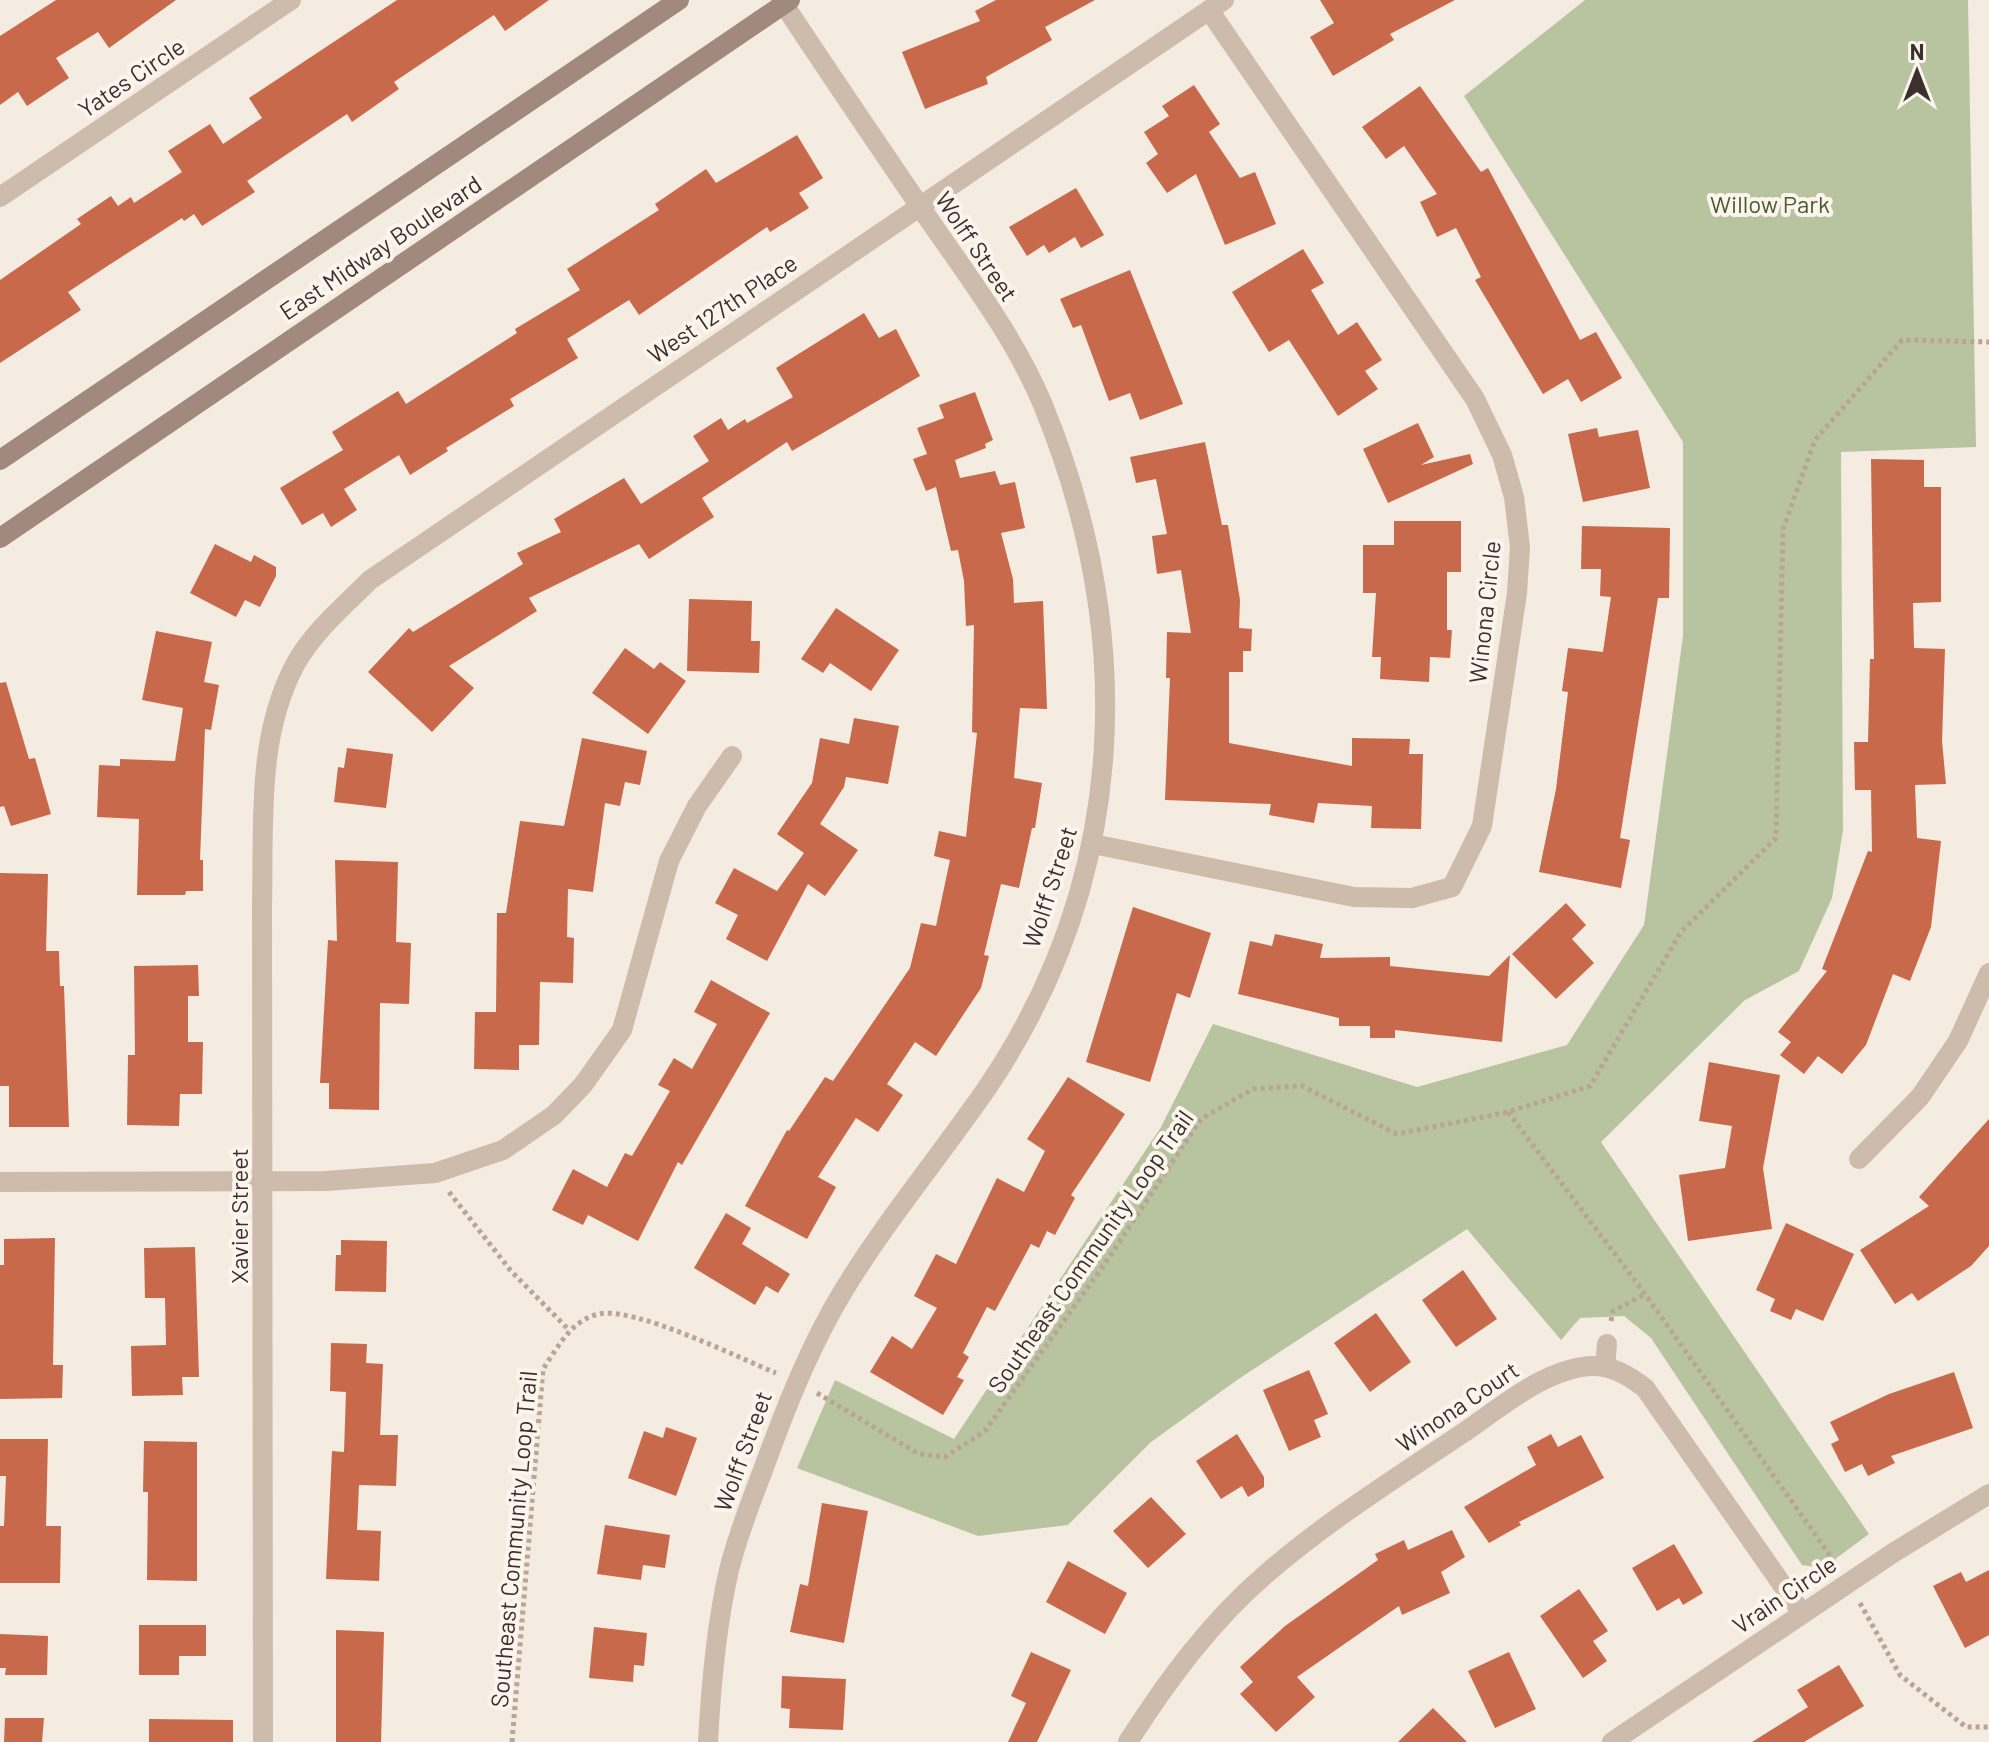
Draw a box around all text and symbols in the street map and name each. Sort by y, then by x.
street label: Yates Circle [72,31,190,123]
north arrow [1877,32,1957,112]
text: N [1910,38,1924,64]
street label: East Midway Boulevard [274,169,486,325]
street label: Wolff Street [930,186,1024,306]
park label: Willow Park [1710,189,1830,218]
street label: West 127th Place [642,247,802,369]
street label: Winona Circle [1462,539,1506,685]
street label: Wolff Street [1016,823,1082,951]
street label: Southeast Community Loop Trail [981,1104,1199,1398]
street label: Xavier Street [224,1148,253,1284]
street label: Winona Court [1390,1354,1524,1458]
street label: Southeast Community Loop Trail [484,1369,542,1709]
street label: Wolff Street [707,1387,777,1515]
street label: Vrain Circle [1727,1549,1841,1639]

